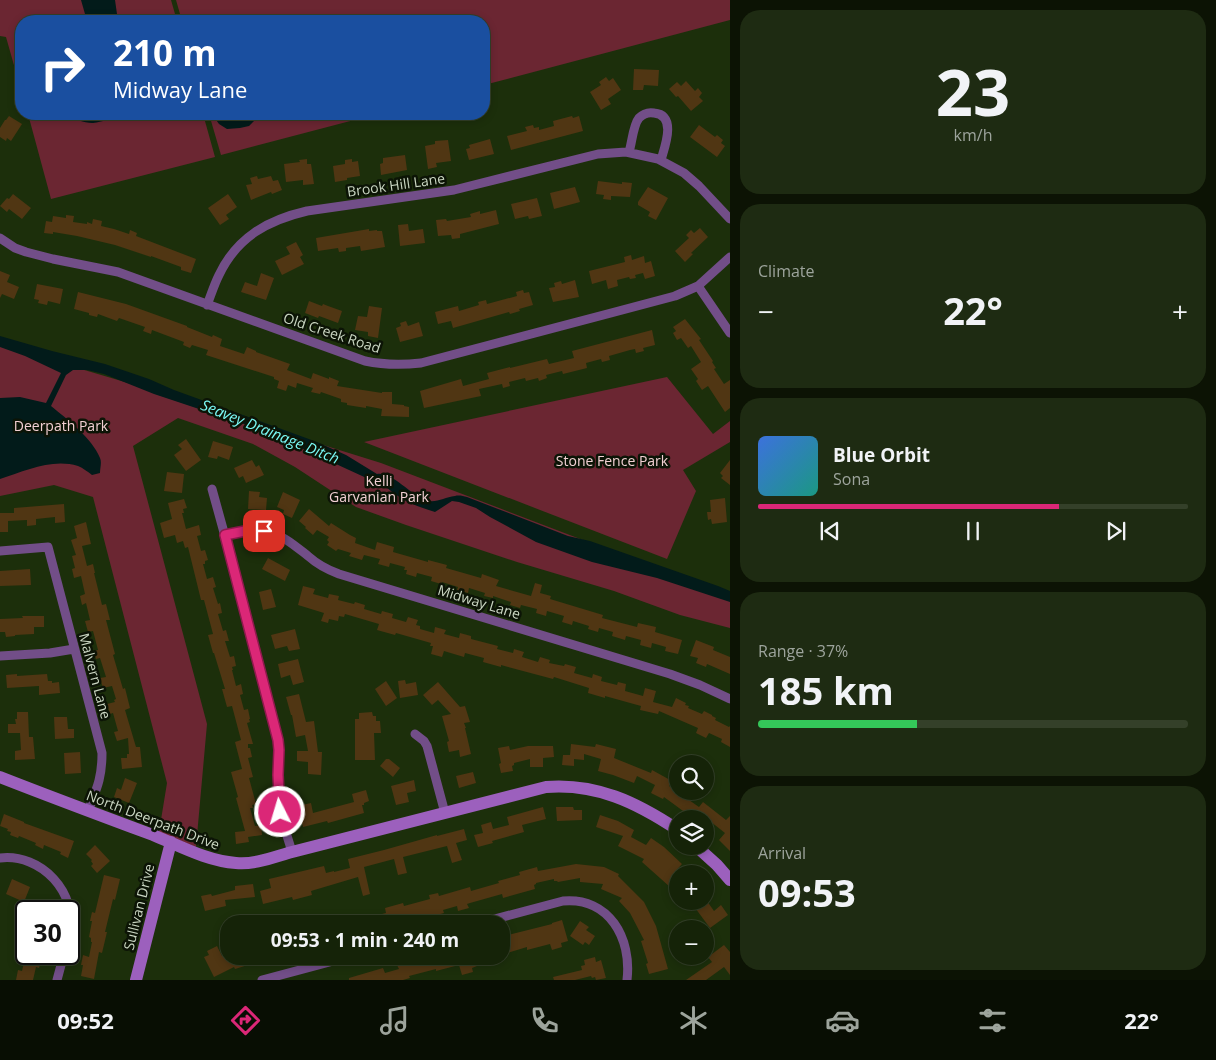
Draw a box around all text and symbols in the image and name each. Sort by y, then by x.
text: 210 m [113,29,217,76]
icon: right [30,35,95,100]
text: 23 [936,47,1010,135]
text: Midway Lane [113,74,247,104]
text: km/h [954,124,992,146]
street label: Brook Hill Lane [346,168,446,201]
text: Climate [758,260,815,282]
text: 22° [943,284,1003,336]
text: − [758,292,774,330]
text: + [1172,292,1188,330]
street label: Old Creek Road [281,308,383,357]
water label: Seavey Drainage Ditch [198,394,342,468]
park label: Deerpath Park [14,416,109,435]
text: Blue Orbit [833,442,930,468]
park label: Stone Fence Park [556,451,669,470]
text: Sona [833,468,870,490]
park label: Kelli Garvanian Park [329,471,430,506]
pin [243,510,285,552]
icon: arrive [250,517,278,545]
icon: previous [816,517,844,545]
icon: pause [959,517,987,545]
icon: next [1102,517,1130,545]
street label: Midway Lane [435,580,523,623]
street label: Malvern Lane [75,631,116,721]
text: Range · 37% [758,640,848,662]
text: 185 km [758,664,894,716]
map controls [669,755,714,965]
button: search [669,755,714,800]
street label: North Deerpath Drive [84,785,223,854]
position arrow [253,785,305,837]
button: layers [669,810,714,855]
text: Arrival [758,842,806,864]
street label: Sullivan Drive [119,862,158,952]
button: + [669,865,714,910]
text: 09:53 [758,866,856,918]
speed limit sign: 30 [15,900,80,965]
button: − [669,920,714,965]
text: 09:53 · 1 min · 240 m [271,927,459,953]
icon: directions [228,1003,263,1038]
icon: music [377,1003,412,1038]
icon: phone [527,1003,562,1038]
icon: climate [676,1003,711,1038]
icon: car [825,1003,860,1038]
icon: filters [975,1003,1010,1038]
text: 09:52 [57,1005,114,1035]
text: 22° [1124,1005,1159,1035]

